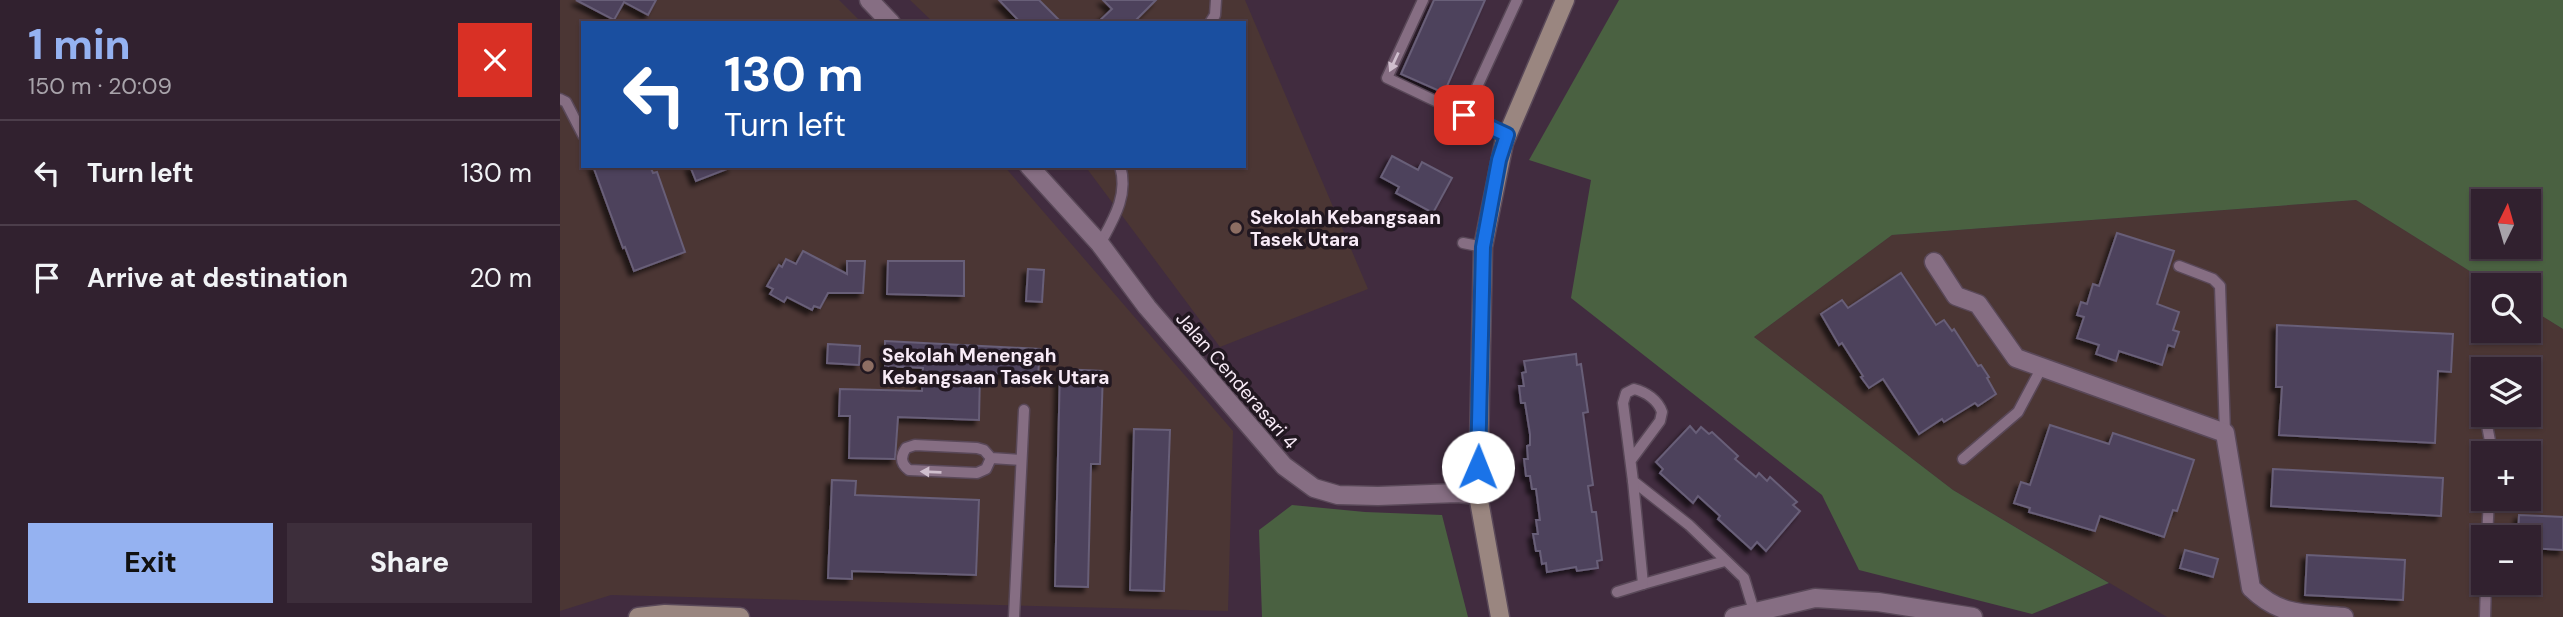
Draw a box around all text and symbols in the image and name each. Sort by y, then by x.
text: 1 min [28,17,131,72]
button: close [458,23,532,97]
text: 130 m [724,42,864,106]
icon: left [609,49,700,140]
one-way arrow [1388,52,1400,72]
text: 150 m · 20:09 [28,71,172,101]
pin [1434,85,1494,145]
icon: arrive [1445,96,1483,134]
text: Turn left [724,104,846,146]
icon: left [28,154,66,192]
text: Turn left [87,156,194,190]
text: 130 m [461,156,532,190]
north arrow [2471,189,2541,259]
map controls [2471,189,2541,595]
place label: Sekolah Kebangsaan Tasek Utara [1250,205,1441,252]
marker: Sekolah Kebangsaan Tasek Utara [1228,220,1244,236]
icon: arrive [28,259,66,297]
text: Arrive at destination [87,261,348,295]
text: 20 m [469,261,532,295]
button: search [2471,273,2541,343]
street label: Jalan Cenderasari 4 [1170,307,1303,454]
place label: Sekolah Menengah Kebangsaan Tasek Utara [882,343,1109,390]
button: layers [2471,357,2541,427]
marker: Sekolah Menengah Kebangsaan Tasek Utara [860,358,876,374]
position arrow [1441,430,1515,504]
button: + [2471,441,2541,511]
one-way arrow [919,466,941,477]
button: Exit [28,523,273,603]
button: Share [287,523,532,603]
button: − [2471,525,2541,595]

